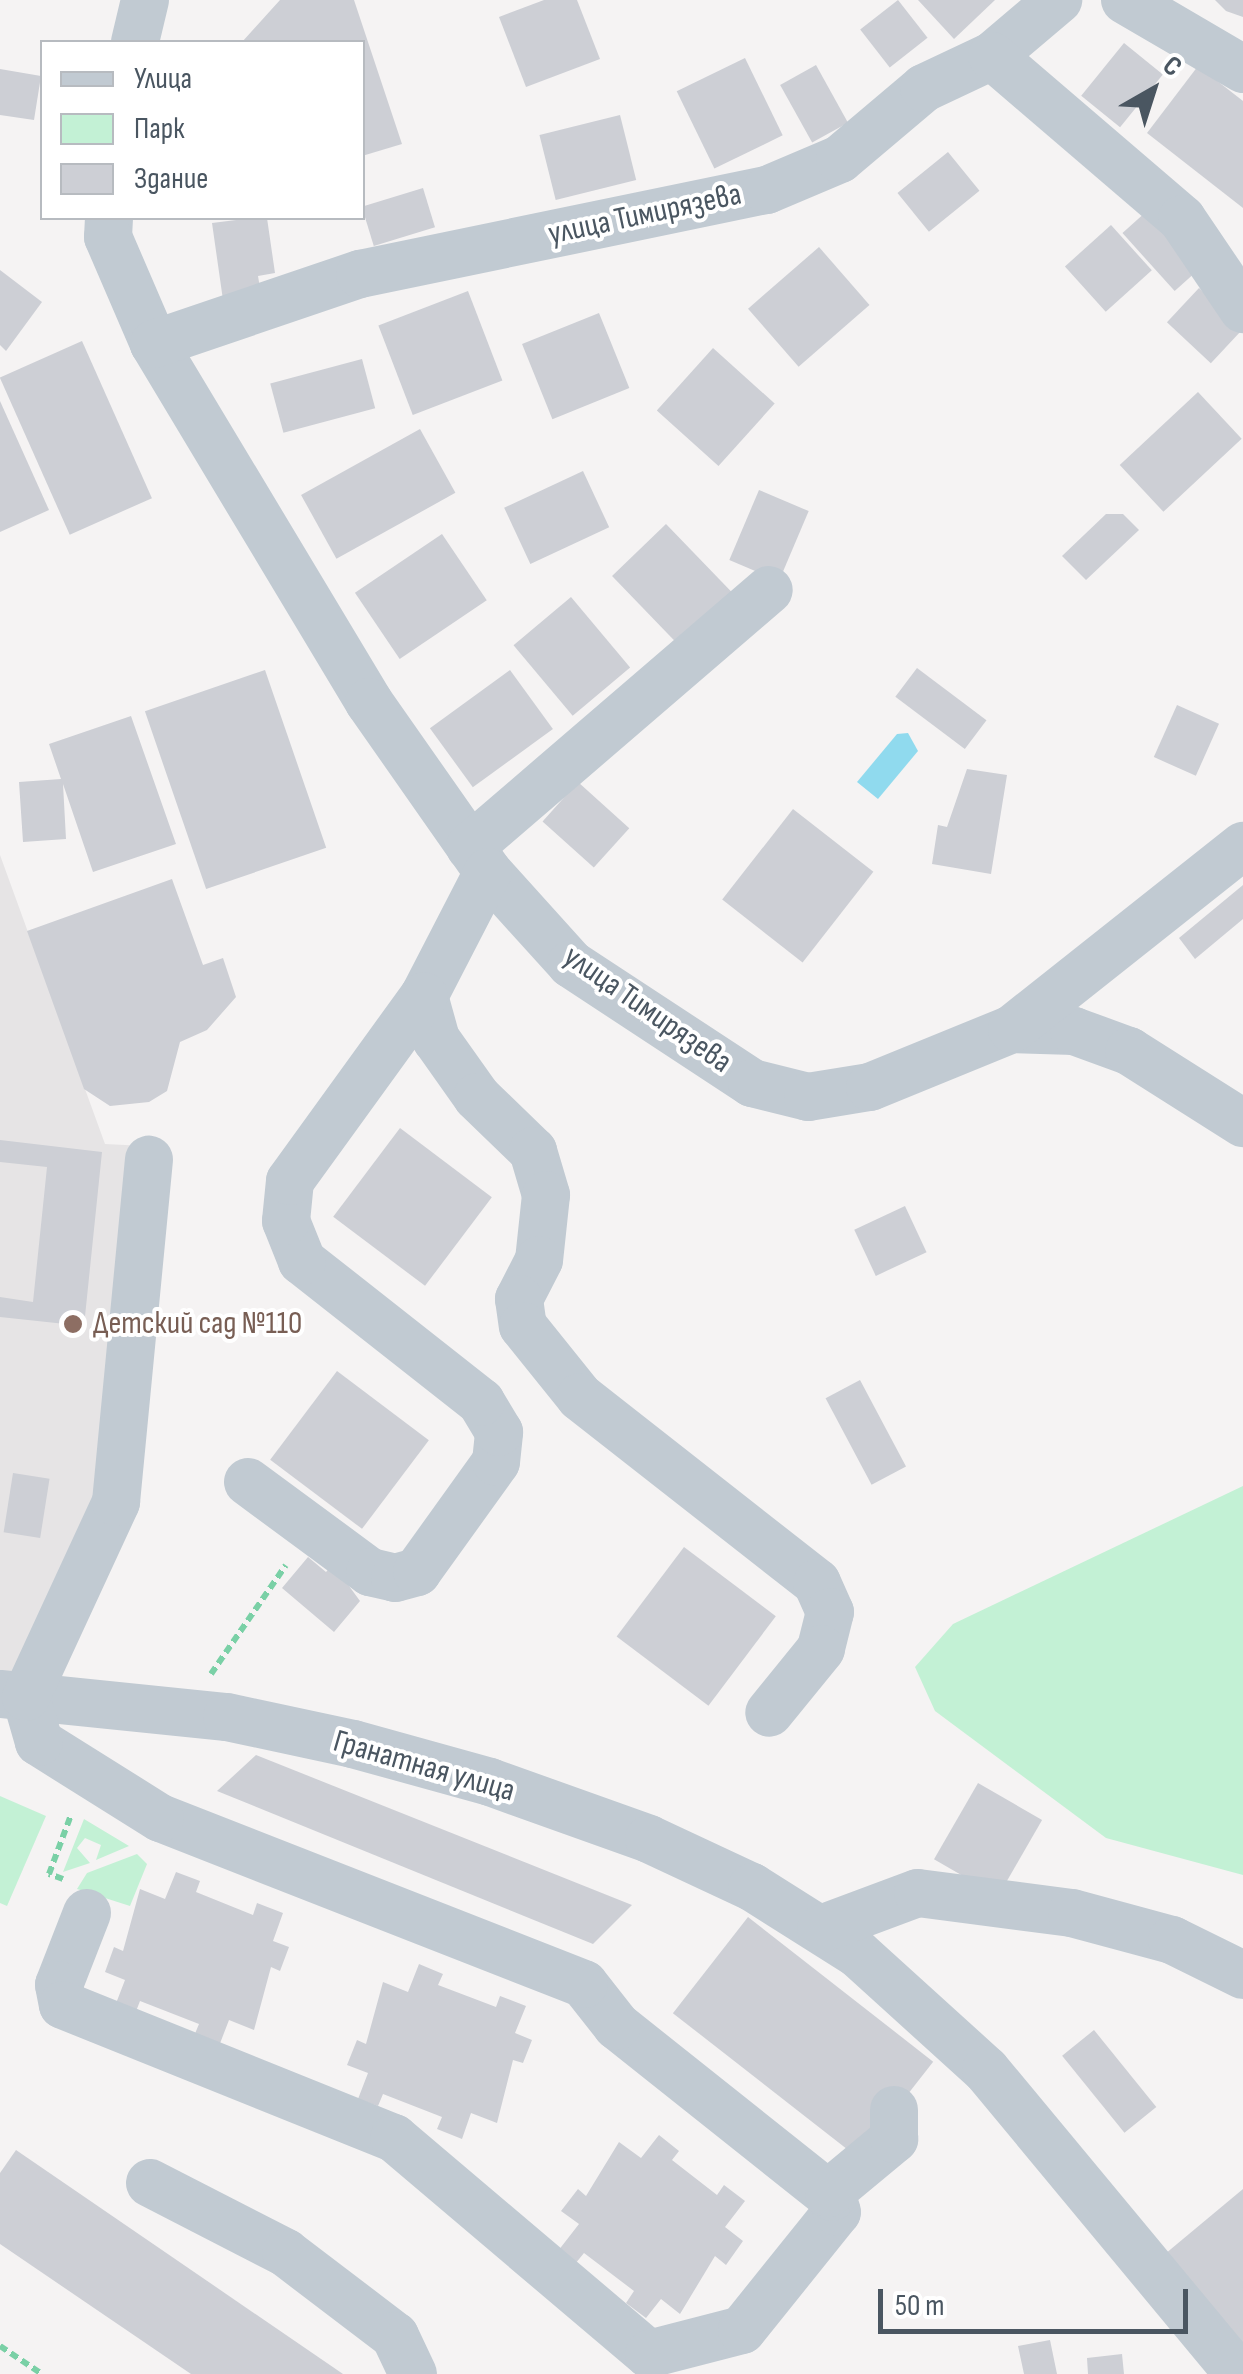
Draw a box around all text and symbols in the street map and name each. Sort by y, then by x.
legend [40,40,365,220]
north arrow [1103,40,1203,140]
text: С [1156,49,1188,84]
text: Улица [134,61,192,97]
text: Парк [134,111,185,147]
text: Здание [134,161,208,197]
street label: улица Тимирязева [545,176,745,254]
street label: улица Тимирязева [556,938,738,1082]
place label: Детский сад №110 [93,1305,302,1343]
marker: Детский сад №110 [62,1313,84,1335]
street label: Гранатная улица [329,1723,519,1811]
scale bar [883,2269,1193,2331]
text: 50 m [895,2288,944,2324]

